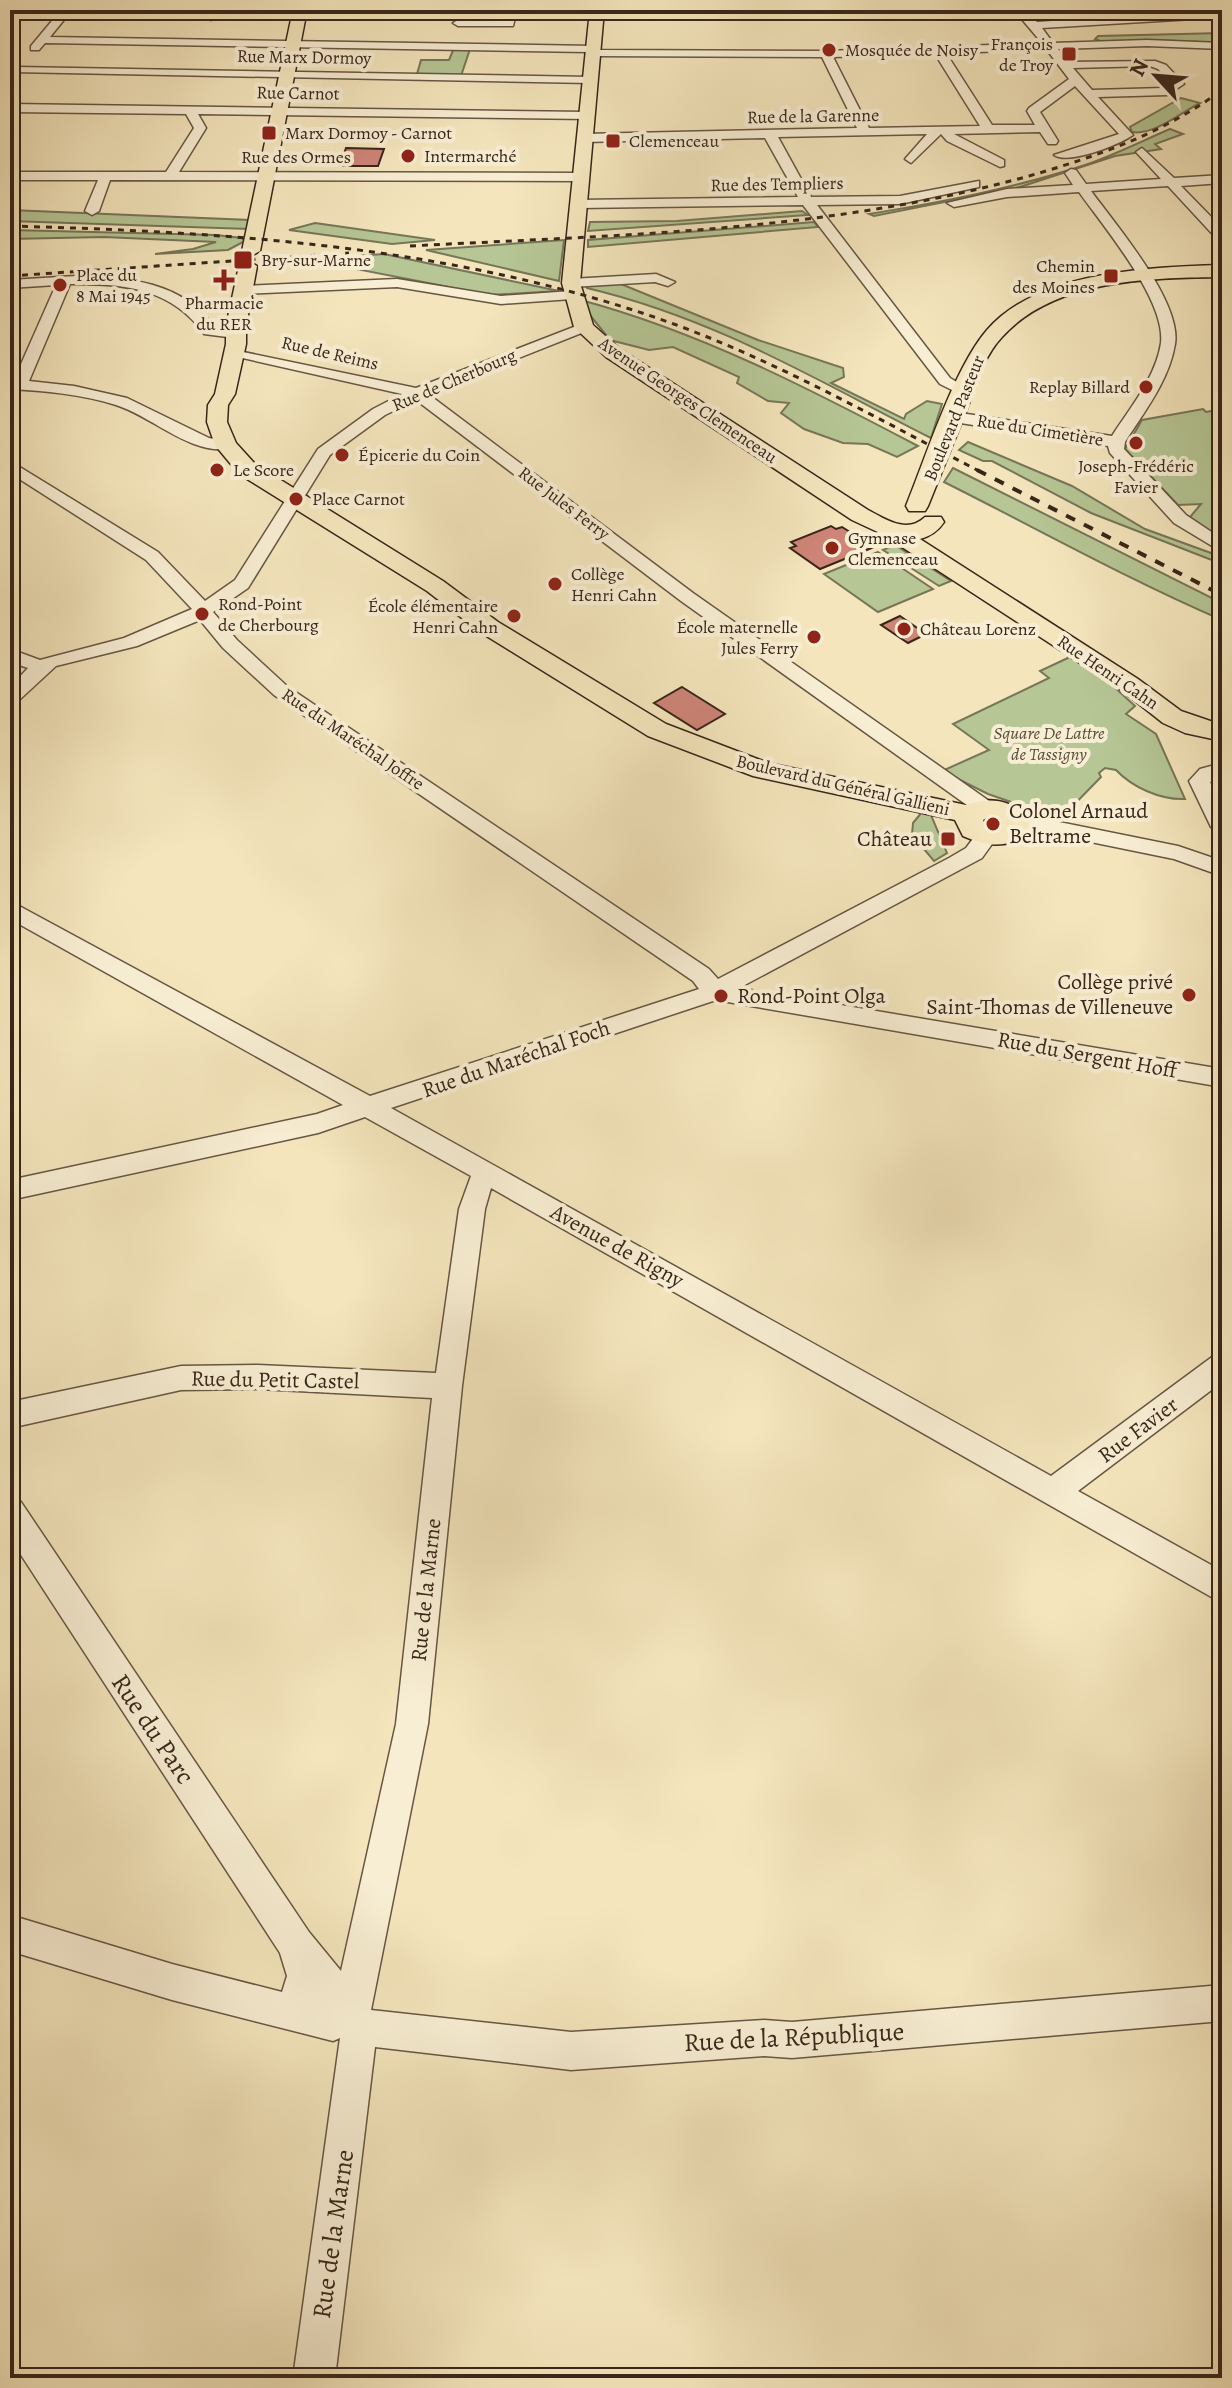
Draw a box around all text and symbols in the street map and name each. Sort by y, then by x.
place label: François de Troy [991,32,1054,77]
north arrow [1116,36,1196,116]
place label: Mosquée de Noisy [845,38,979,62]
marker: Mosquée de Noisy [820,41,838,59]
street label: Rue Marx Dormoy [237,44,372,70]
marker: François de Troy [1060,45,1078,63]
text: N [1122,54,1156,81]
street label: Rue Carnot [256,80,340,106]
street label: Rue de la Garenne [747,103,879,129]
place label: Marx Dormoy - Carnot [285,121,452,145]
marker: Marx Dormoy - Carnot [260,124,278,142]
place label: Clemenceau [629,129,719,153]
marker: Clemenceau [604,132,622,150]
place label: Intermarché [424,144,516,168]
street label: Rue des Ormes [241,145,351,169]
marker: Intermarché [399,147,417,165]
street label: Rue des Templiers [710,171,844,197]
place label: Bry-sur-Marne [261,248,371,272]
marker: Bry-sur-Marne [232,249,254,271]
place label: Chemin des Moines [1012,254,1095,299]
place label: Place du 8 Mai 1945 [76,263,151,308]
marker: Chemin des Moines [1102,267,1120,285]
marker: Pharmacie du RER [215,271,233,289]
marker: Place du 8 Mai 1945 [51,276,69,294]
place label: Pharmacie du RER [185,291,263,336]
street label: Rue de Reims [279,330,381,376]
street label: Avenue Georges Clemenceau [593,331,782,469]
street label: Rue de Cherbourg [388,343,520,417]
street label: Boulevard Pasteur [918,351,990,484]
place label: Replay Billard [1029,375,1130,399]
marker: Replay Billard [1137,378,1155,396]
street label: Rue du Cimetière [975,408,1105,452]
marker: Joseph-Frédéric Favier [1127,434,1145,452]
place label: Épicerie du Coin [358,443,480,467]
marker: Épicerie du Coin [333,446,351,464]
place label: Joseph-Frédéric Favier [1078,454,1194,499]
place label: Le Score [233,458,294,482]
marker: Le Score [208,461,226,479]
street label: Rue Jules Ferry [513,461,615,546]
place label: Place Carnot [312,487,405,511]
marker: Place Carnot [287,490,305,508]
place label: Gymnase Clemenceau [848,526,938,571]
marker: Gymnase Clemenceau [823,539,841,557]
place label: Collège Henri Cahn [571,562,657,607]
marker: Collège Henri Cahn [546,575,564,593]
place label: Rond-Point de Cherbourg [218,592,319,637]
place label: École élémentaire Henri Cahn [368,594,498,639]
marker: Rond-Point de Cherbourg [193,605,211,623]
marker: École élémentaire Henri Cahn [505,607,523,625]
place label: École maternelle Jules Ferry [676,615,799,660]
place label: Château Lorenz [920,617,1036,641]
marker: Château Lorenz [895,620,913,638]
marker: École maternelle Jules Ferry [805,628,823,646]
street label: Rue Henri Cahn [1053,629,1164,715]
street label: Rue du Maréchal Joffre [277,682,429,796]
park label: Square De Lattre de Tassigny [994,721,1105,766]
street label: Boulevard du Général Gallieni [734,749,952,821]
place label: Colonel Arnaud Beltrame [1009,796,1148,851]
marker: Colonel Arnaud Beltrame [984,815,1002,833]
place label: Château [857,824,932,854]
marker: Château [939,830,957,848]
place label: Collège privé Saint-Thomas de Villeneuve [926,967,1173,1022]
place label: Rond-Point Olga [737,981,887,1011]
marker: Collège privé Saint-Thomas de Villeneuve [1180,986,1198,1004]
marker: Rond-Point Olga [712,987,730,1005]
street label: Rue du Maréchal Foch [418,1013,614,1105]
street label: Rue du Sergent Hoff [995,1024,1182,1086]
street label: Avenue de Rigny [544,1197,689,1295]
street label: Rue du Petit Castel [191,1364,359,1396]
street label: Rue Favier [1092,1390,1184,1470]
street label: Rue de la Marne [404,1517,448,1663]
street label: Rue du Parc [103,1667,203,1791]
street label: Rue de la République [683,2014,905,2060]
street label: Rue de la Marne [304,2147,362,2321]

